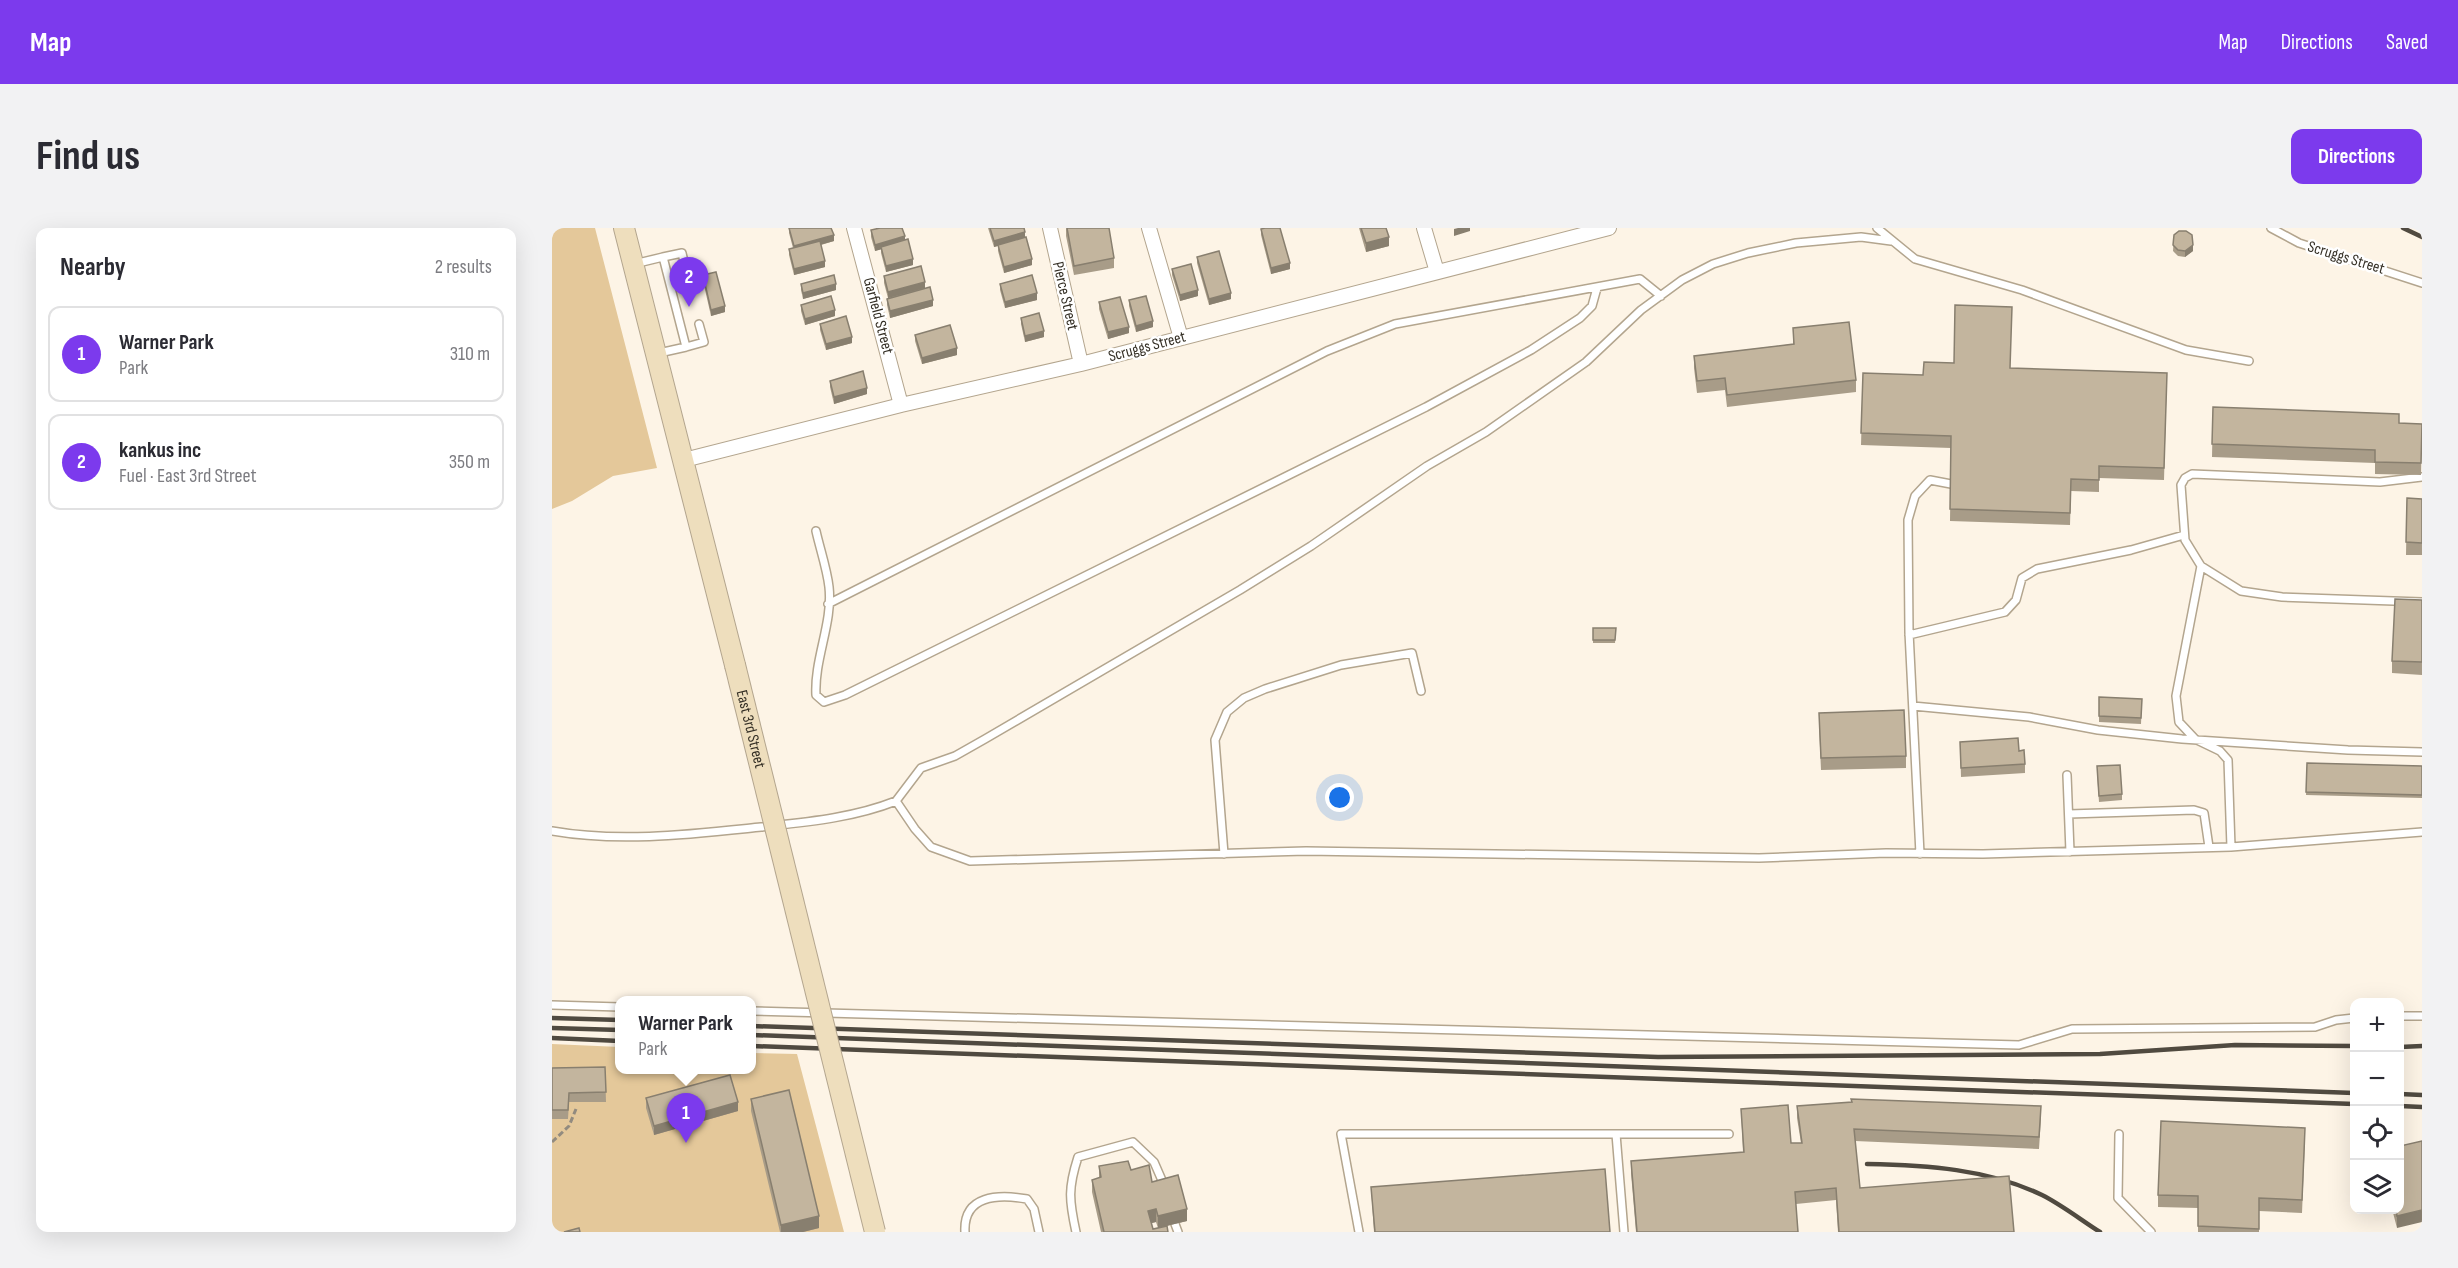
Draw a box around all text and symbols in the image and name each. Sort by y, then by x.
text: Map [30,26,71,59]
text: Map [2218,30,2248,55]
text: Directions [2281,30,2353,55]
text: Saved [2386,30,2428,55]
button: Directions [2291,129,2422,184]
text: Find us [36,131,140,182]
street label: Scruggs Street [2305,237,2387,279]
text: Nearby [60,252,126,283]
text: 2 results [435,255,492,279]
pin: 2 [670,257,708,307]
street label: Pierce Street [1048,260,1082,332]
street label: Garfield Street [859,276,897,356]
street label: Scruggs Street [1106,328,1188,366]
text: Warner Park [119,329,214,356]
text: 1 [78,342,85,366]
text: 310 m [450,342,490,366]
text: Park [119,356,148,380]
text: kankus inc [119,437,201,464]
text: 2 [77,450,86,474]
text: 350 m [449,450,490,474]
text: Fuel · East 3rd Street [119,464,257,488]
street label: East 3rd Street [732,688,770,770]
your location [1325,783,1354,812]
popup [615,996,756,1074]
map controls [2350,998,2404,1214]
button: + [2350,998,2404,1052]
text: Warner Park [638,1010,733,1037]
text: Park [638,1037,667,1061]
button: − [2350,1052,2404,1106]
pin: 1 [666,1094,706,1143]
button: locate [2350,1106,2404,1160]
button: layers [2350,1160,2404,1214]

